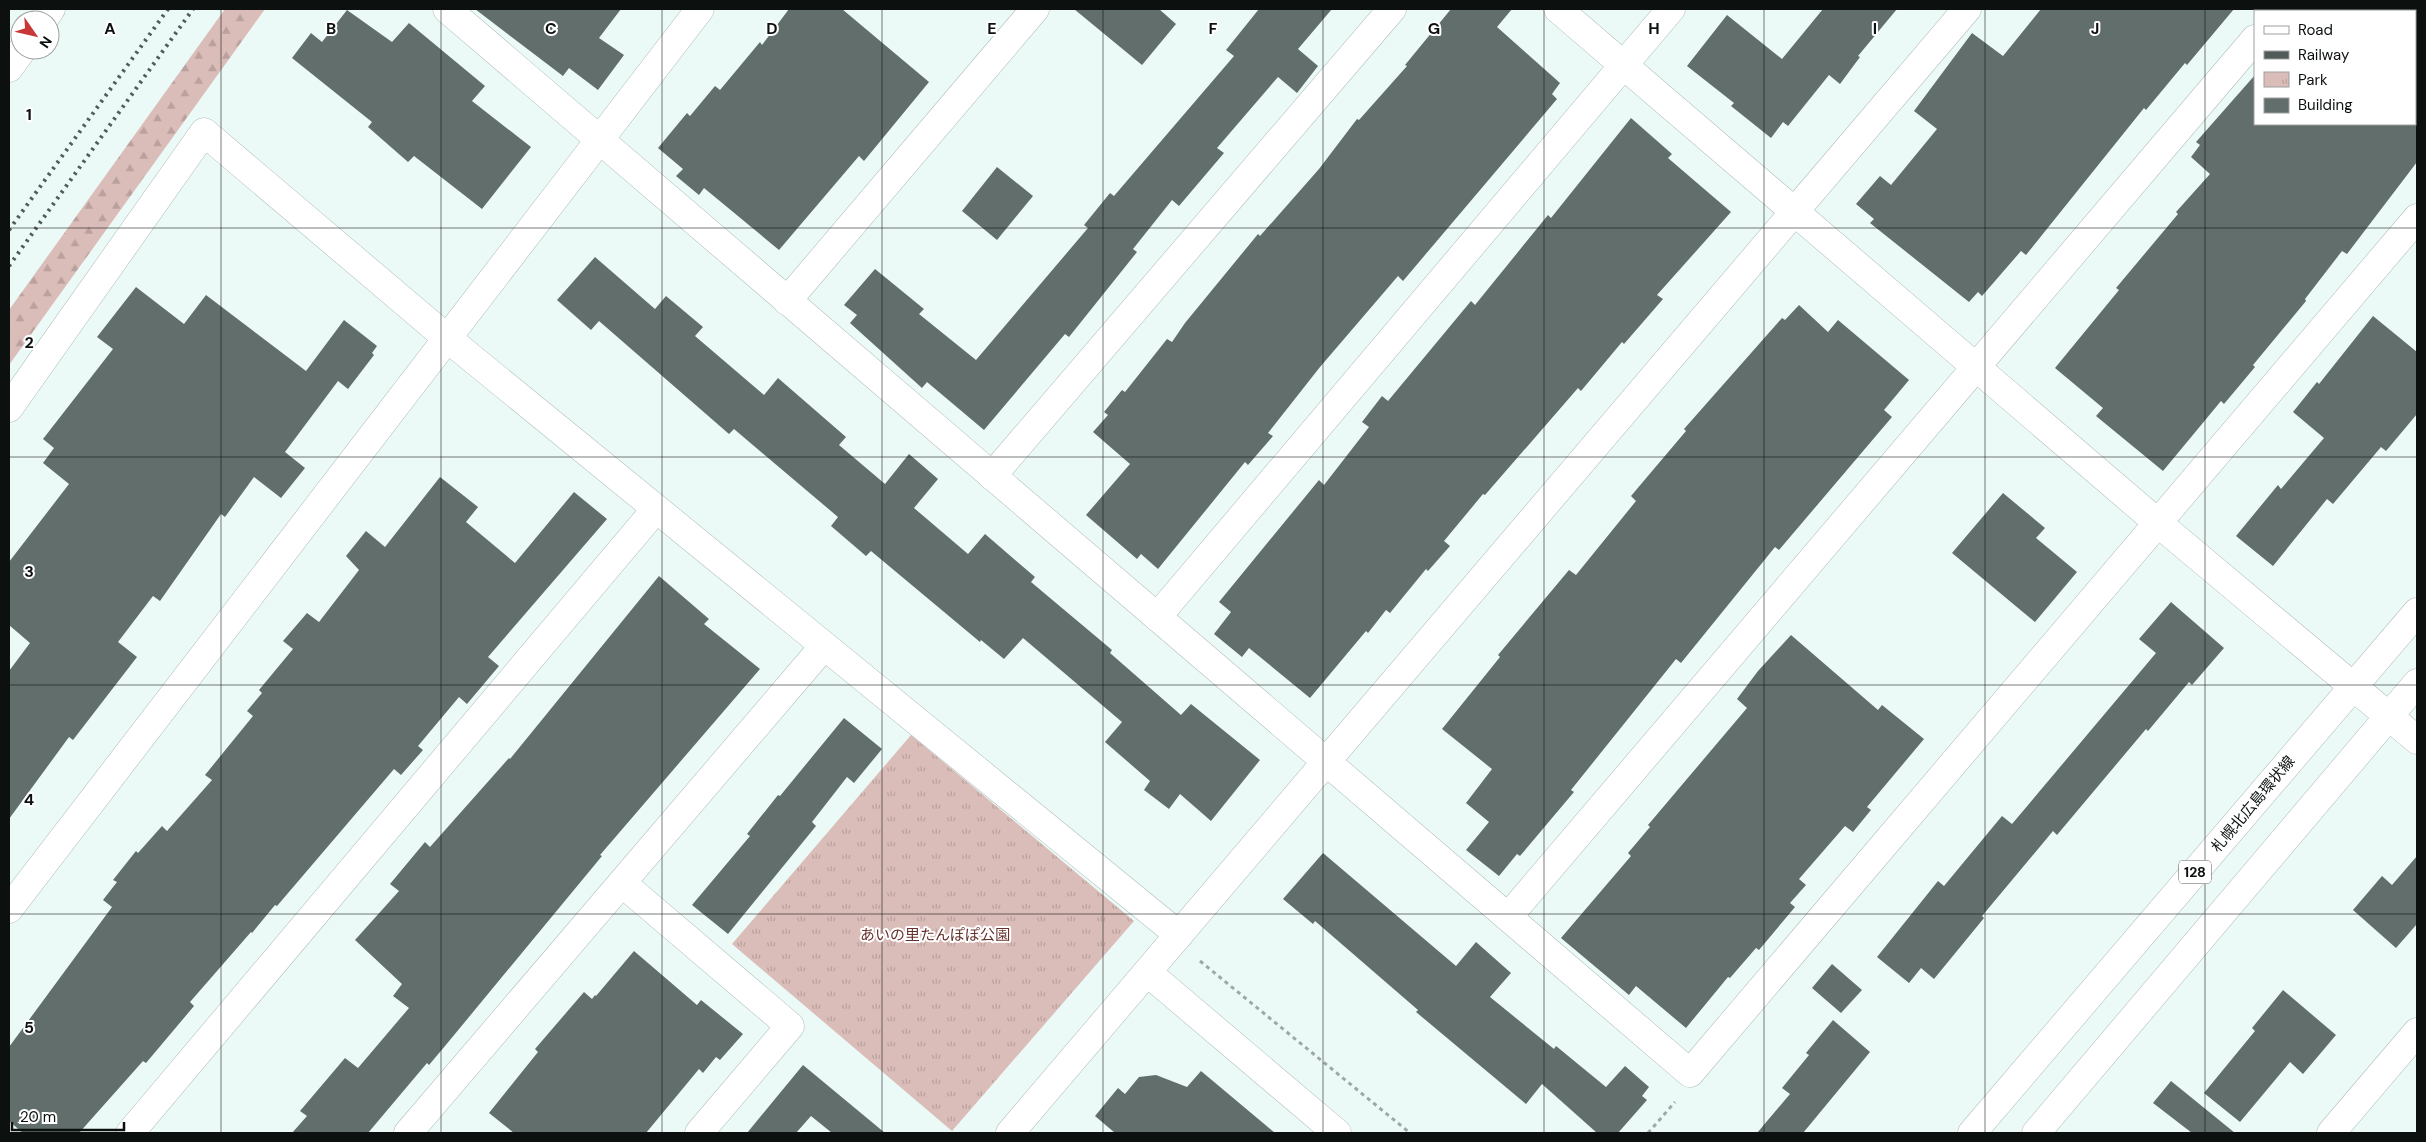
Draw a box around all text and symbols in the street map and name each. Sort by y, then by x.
north arrow [10,10,60,60]
legend [2254,10,2416,125]
text: A [104,18,116,39]
text: B [326,18,336,39]
text: C [545,18,557,39]
text: D [766,18,778,39]
text: E [987,18,997,39]
text: F [1209,18,1218,39]
text: G [1428,18,1440,39]
text: H [1648,18,1660,39]
text: I [1873,18,1877,39]
text: J [2091,18,2099,39]
text: Road [2298,20,2333,40]
text: N [35,33,56,52]
text: Railway [2298,45,2350,65]
text: Park [2298,70,2328,90]
text: Building [2298,95,2353,115]
text: 1 [26,104,32,125]
text: 2 [24,332,34,353]
text: 3 [24,561,34,582]
street label: 札幌北広島環状線 [2207,752,2299,856]
text: 4 [24,789,34,810]
road number: 128 [2179,860,2211,884]
park label: あいの里たんぽぽ公園 [860,925,1010,945]
text: 5 [24,1017,34,1038]
scale bar [12,1100,125,1132]
text: 20 m [20,1107,56,1127]

